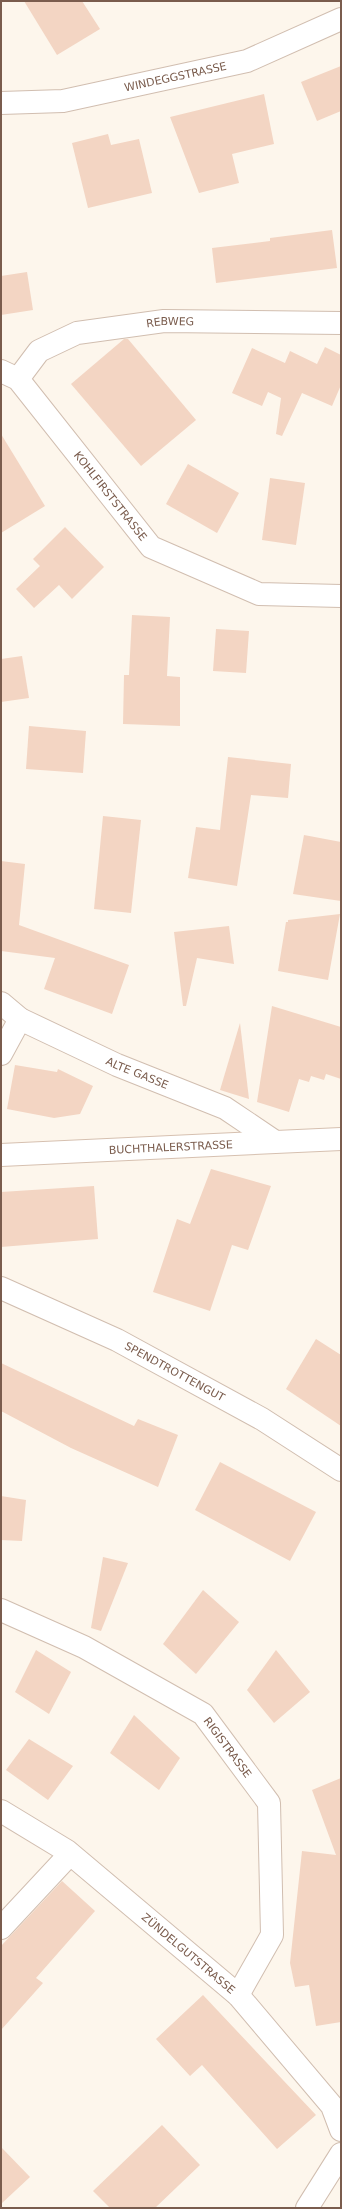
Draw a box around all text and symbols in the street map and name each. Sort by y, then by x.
street label: WINDEGGSTRASSE [123,60,228,94]
street label: REBWEG [145,315,194,330]
street label: KOHLFIRSTSTRASSE [71,449,150,544]
street label: ALTE GASSE [104,1055,170,1092]
street label: BUCHTHALERSTRASSE [108,1138,233,1157]
street label: SPENDTROTTENGUT [122,1339,227,1405]
street label: RIGISTRASSE [201,1715,254,1781]
street label: ZÜNDELGUTSTRASSE [139,1911,238,1997]

